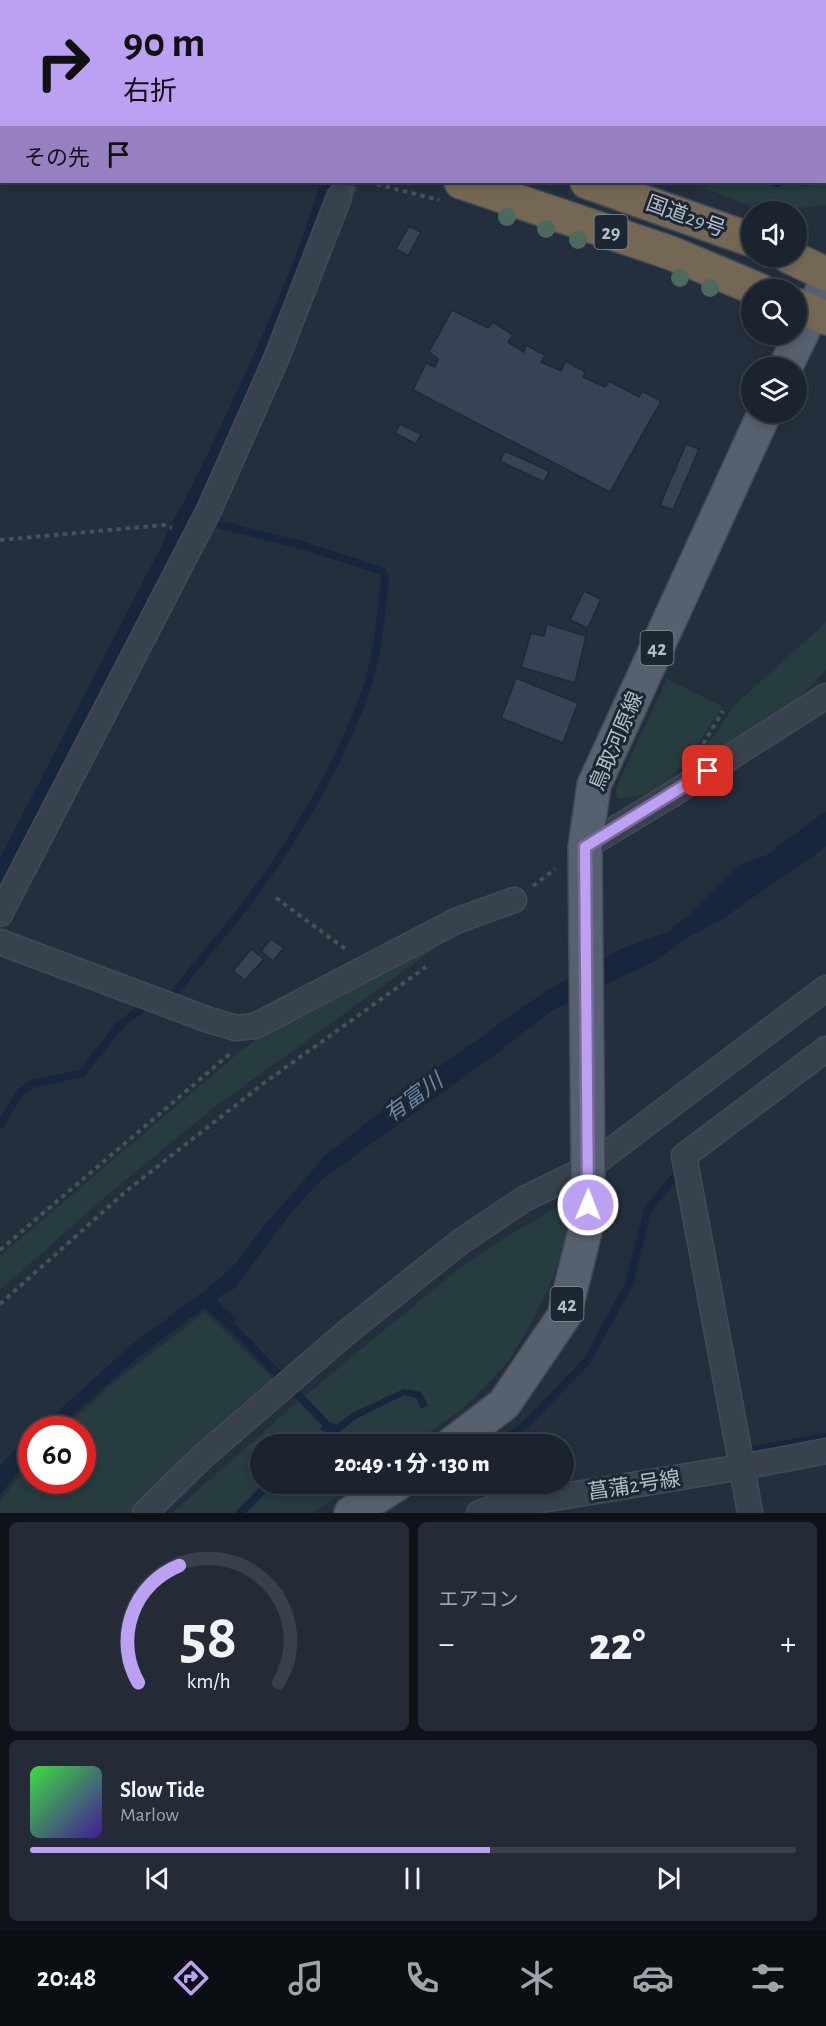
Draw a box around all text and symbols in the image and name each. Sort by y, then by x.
text: 90 m [123,22,205,64]
icon: right [24,24,102,102]
text: 右折 [123,78,177,105]
icon: arrive [102,138,135,171]
text: その先 [24,147,90,169]
street label: 国道29号 [644,192,728,240]
map controls [741,201,807,423]
button: sound [741,201,807,267]
road number: 29 [594,215,628,249]
button: search [741,279,807,345]
button: layers [741,357,807,423]
road number: 42 [640,631,674,665]
street label: 鳥取河原線 [585,688,647,794]
pin [682,745,733,796]
icon: arrive [691,754,724,787]
water label: 有富川 [380,1068,448,1126]
position arrow [556,1173,620,1237]
road number: 42 [550,1287,584,1321]
speed limit sign: 60 [18,1416,96,1494]
text: 20:49 · 1 分 · 130 m [334,1453,490,1475]
street label: 菖蒲2号線 [586,1467,682,1503]
text: エアコン [439,1590,519,1610]
text: 58 [180,1607,238,1669]
text: 22° [589,1623,645,1668]
text: − [439,1628,454,1661]
text: + [780,1628,796,1661]
text: km/h [187,1672,231,1693]
text: Slow Tide [120,1779,205,1801]
text: Marlow [120,1805,179,1825]
icon: previous [141,1862,174,1895]
icon: pause [396,1862,429,1895]
icon: next [652,1862,685,1895]
icon: directions [170,1957,212,1999]
icon: music [285,1957,327,1999]
icon: phone [401,1957,443,1999]
icon: climate [516,1957,558,1999]
icon: car [632,1957,674,1999]
icon: filters [747,1957,789,1999]
text: 20:48 [37,1964,97,1991]

